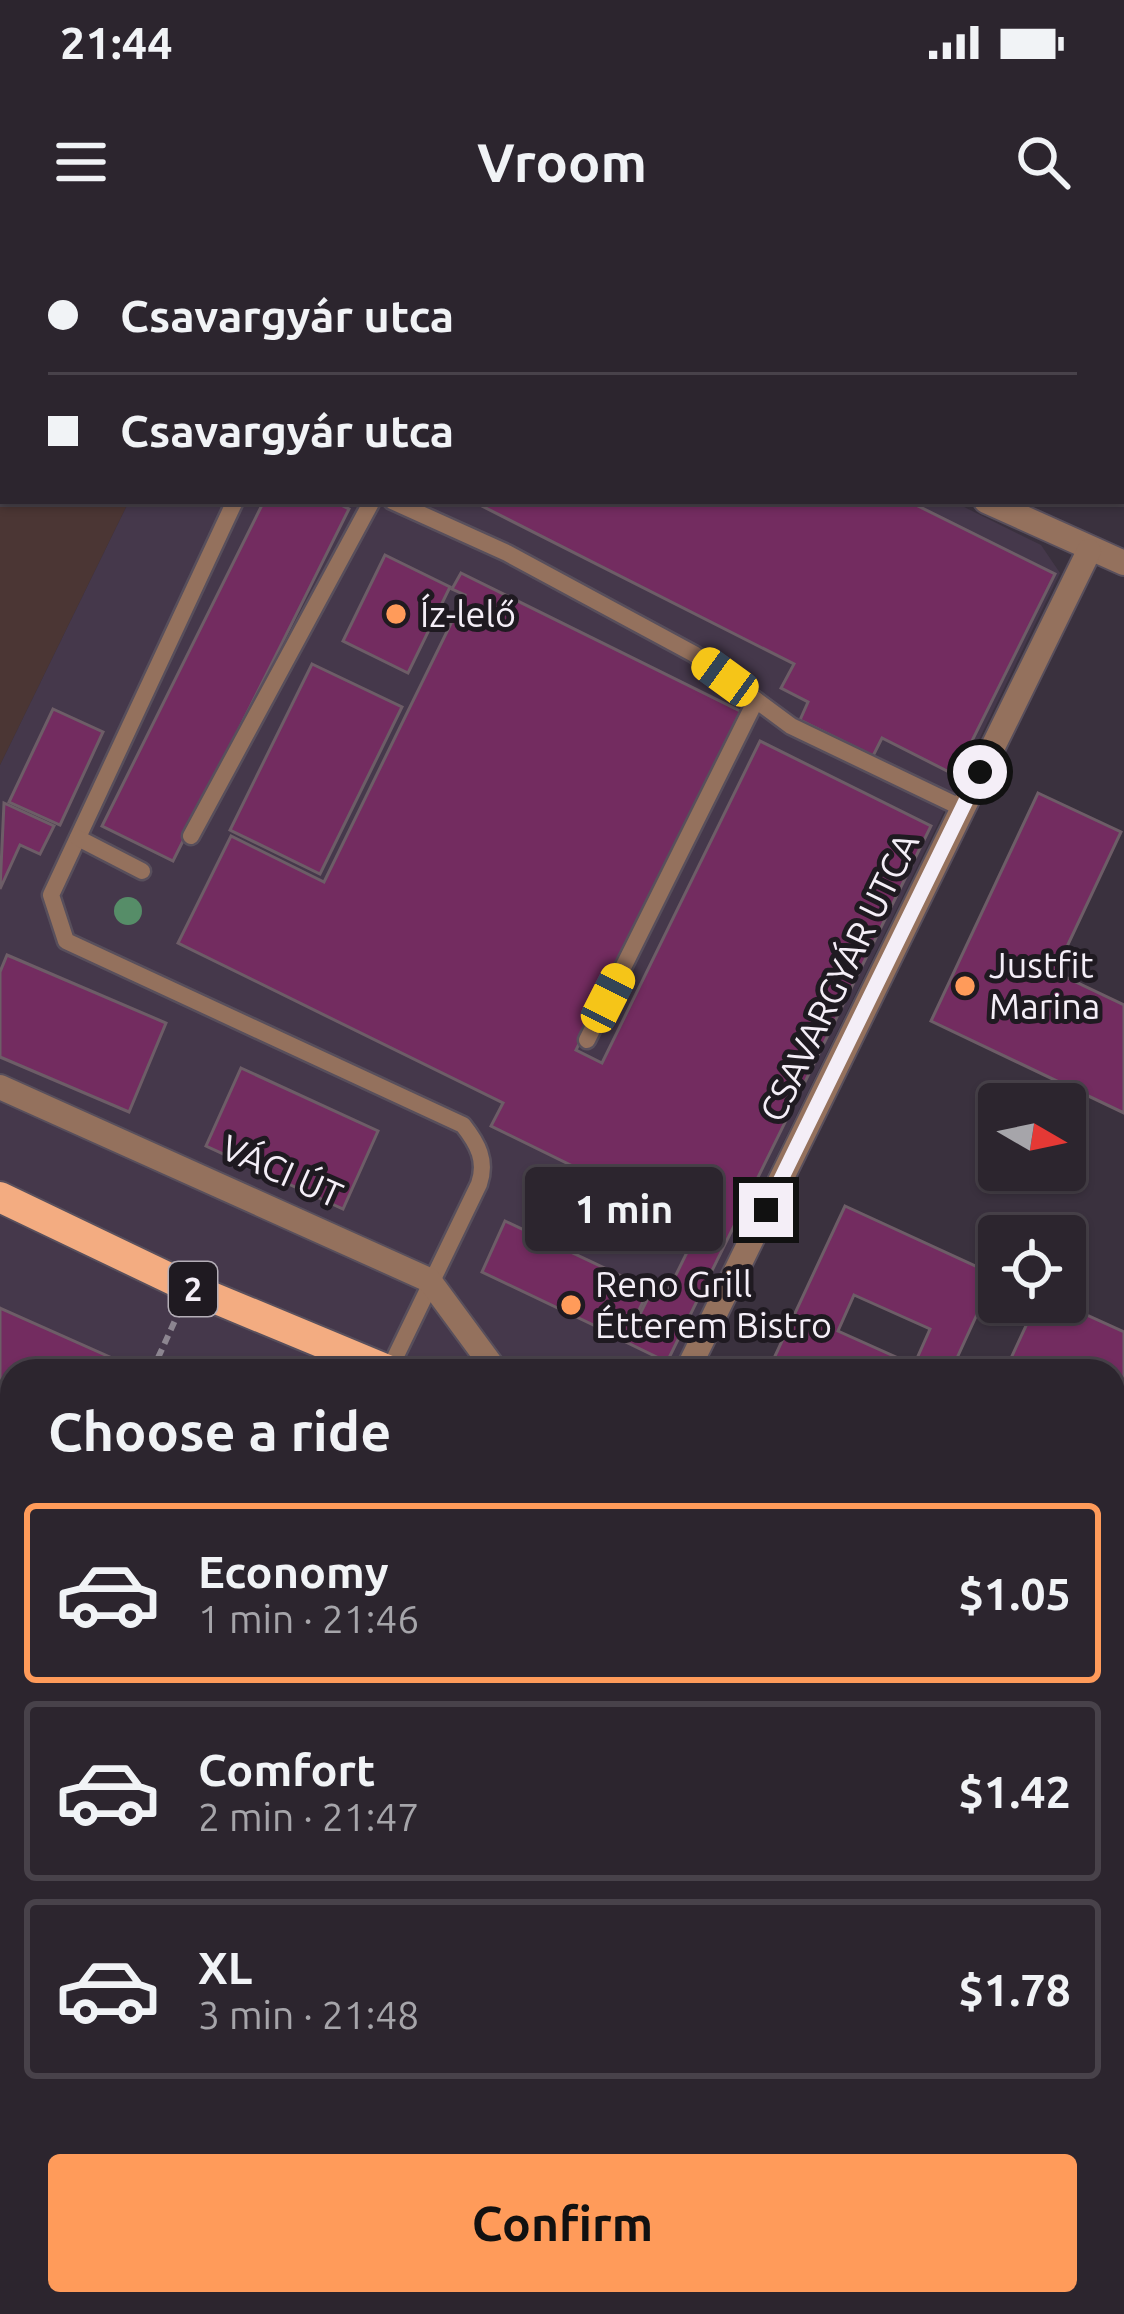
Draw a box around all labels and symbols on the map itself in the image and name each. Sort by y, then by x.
place label: Íz-lelő [420,593,516,634]
marker: Íz-lelő [383,601,409,627]
car [685,641,765,713]
route start [953,745,1007,799]
street label: CSAVARGYÁR UTCA [751,825,926,1128]
place label: Justfit Marina [989,944,1100,1026]
car [576,958,640,1038]
marker: Justfit Marina [952,973,978,999]
north arrow [978,1083,1086,1191]
street label: VÁCI ÚT [215,1126,349,1215]
callout: 1 min [526,1168,724,1252]
route end [739,1183,793,1237]
road number: 2 [169,1262,217,1316]
place label: Reno Grill Étterem Bistro [595,1263,832,1345]
marker: Reno Grill Étterem Bistro [558,1292,584,1318]

